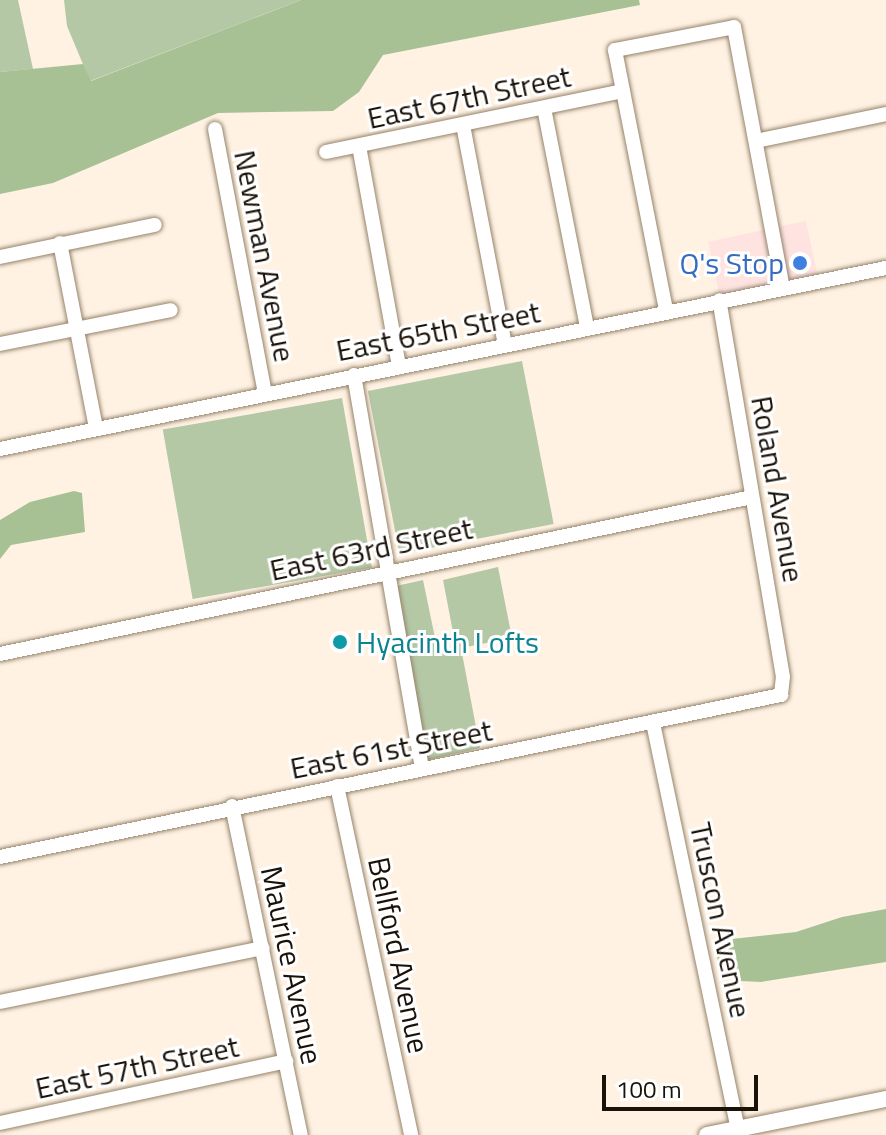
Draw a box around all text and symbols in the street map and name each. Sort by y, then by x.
street label: East 67th Street [364,58,574,136]
street label: Newman Avenue [227,147,303,365]
place label: Q's Stop [679,245,784,281]
marker: Q's Stop [791,254,809,272]
street label: East 65th Street [333,294,543,368]
street label: Roland Avenue [744,393,812,585]
street label: East 63rd Street [266,510,476,588]
place label: Hyacinth Lofts [356,624,539,660]
marker: Hyacinth Lofts [331,633,349,651]
street label: East 61st Street [287,712,495,786]
street label: Truscon Avenue [683,819,759,1021]
street label: Bellford Avenue [361,854,437,1056]
street label: Maurice Avenue [253,863,331,1067]
street label: East 57th Street [32,1028,242,1106]
scale bar [606,1059,762,1109]
text: 100 m [616,1071,682,1107]

